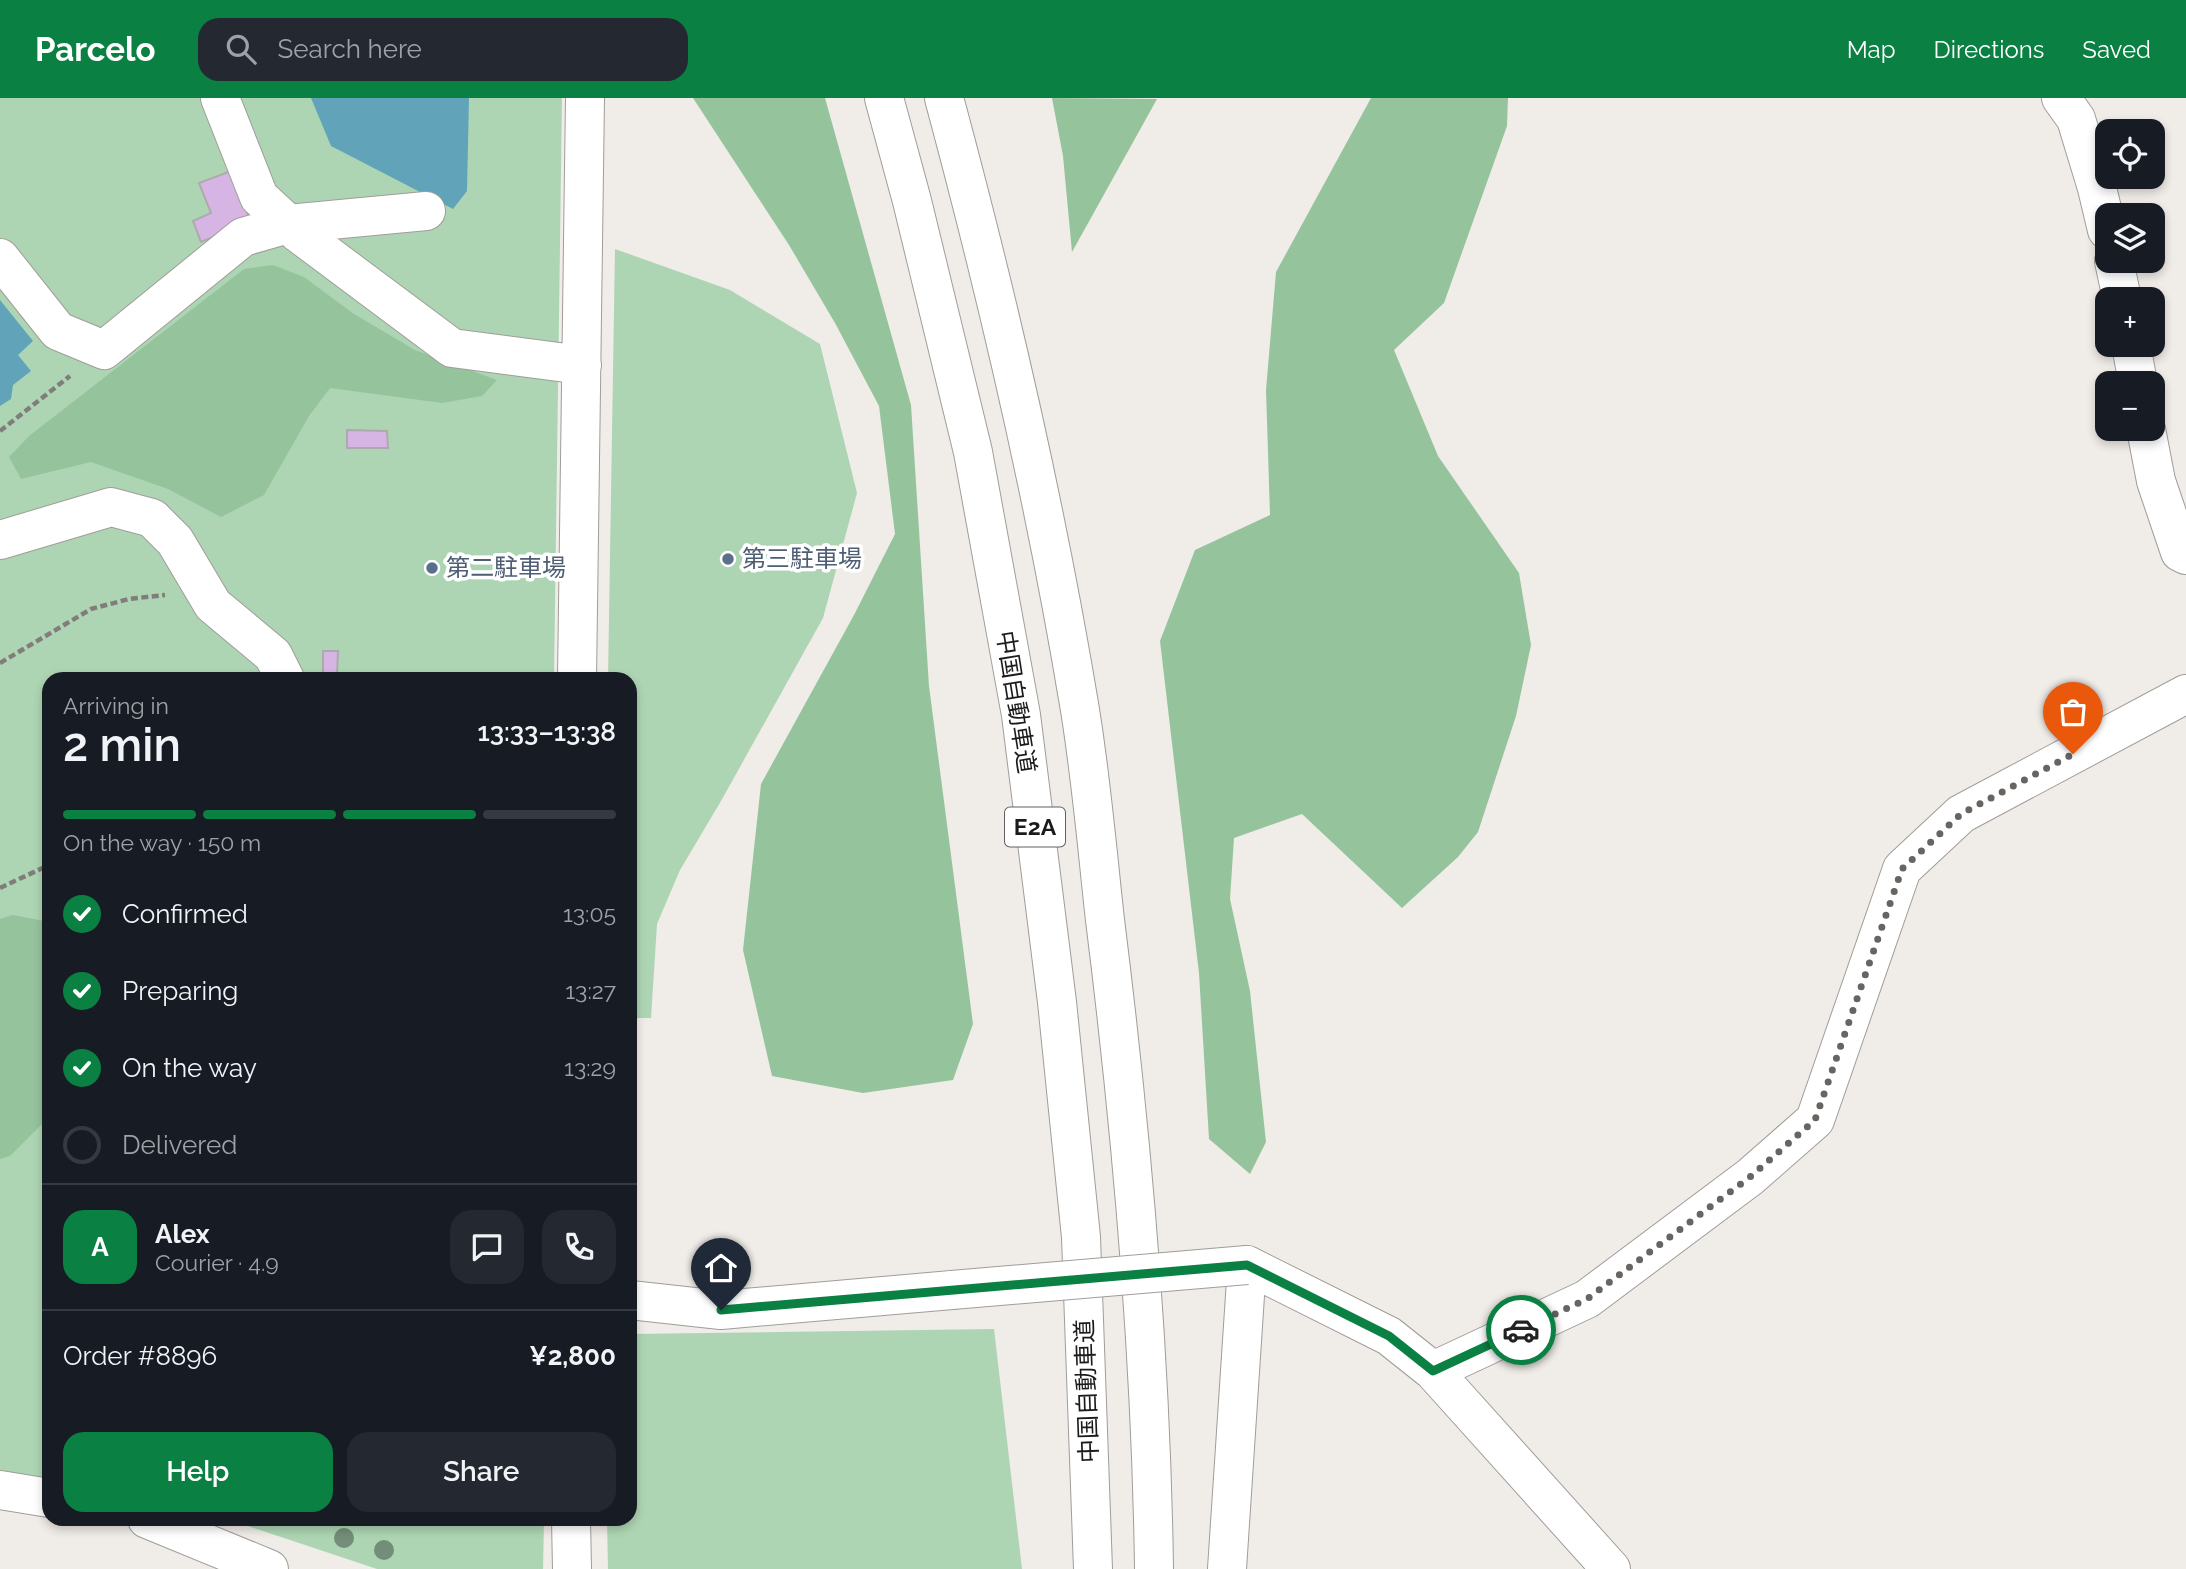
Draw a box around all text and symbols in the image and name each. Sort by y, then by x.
search box [198,18,688,81]
text: Parcelo [35,30,156,69]
icon: search [222,30,260,68]
text: Search here [278,34,422,64]
text: Map [1847,35,1896,64]
text: Directions [1934,35,2044,64]
text: Saved [2082,35,2151,64]
map controls [2095,119,2165,441]
button: locate [2095,119,2165,189]
button: layers [2095,203,2165,273]
button: + [2095,287,2165,357]
button: − [2095,371,2165,441]
place label: 第三駐車場 [742,544,862,573]
marker: 第三駐車場 [720,551,736,567]
place label: 第二駐車場 [446,553,566,582]
marker: 第二駐車場 [424,560,440,576]
street label: 中国自動車道 [991,629,1042,775]
pin [2043,682,2103,754]
text: Arriving in [63,692,169,719]
icon: bag [2054,693,2092,731]
text: 13:33–13:38 [478,717,616,747]
text: 2 min [63,718,181,772]
road number: E2A [1005,807,1065,846]
text: On the way · 150 m [63,829,261,856]
icon: check [63,895,101,933]
text: Confirmed [122,899,248,929]
text: 13:05 [563,900,616,927]
icon: check [63,972,101,1010]
text: Preparing [122,976,238,1006]
text: 13:27 [565,977,616,1004]
icon: check [63,1049,101,1087]
text: On the way [122,1053,257,1083]
text: 13:29 [564,1054,616,1081]
text: Delivered [122,1130,237,1160]
button: chat [450,1210,524,1284]
button: phone [542,1210,616,1284]
text: Alex [155,1219,210,1249]
text: A [91,1232,109,1262]
pin [691,1238,751,1310]
text: Courier · 4.9 [155,1249,279,1276]
icon: home [702,1249,740,1287]
courier [1486,1295,1556,1365]
icon: car [1502,1311,1540,1349]
street label: 中国自動車道 [1069,1319,1104,1463]
text: Order #8896 [63,1341,217,1371]
text: ¥2,800 [529,1341,616,1371]
button: Help [63,1432,333,1512]
button: Share [347,1432,616,1512]

